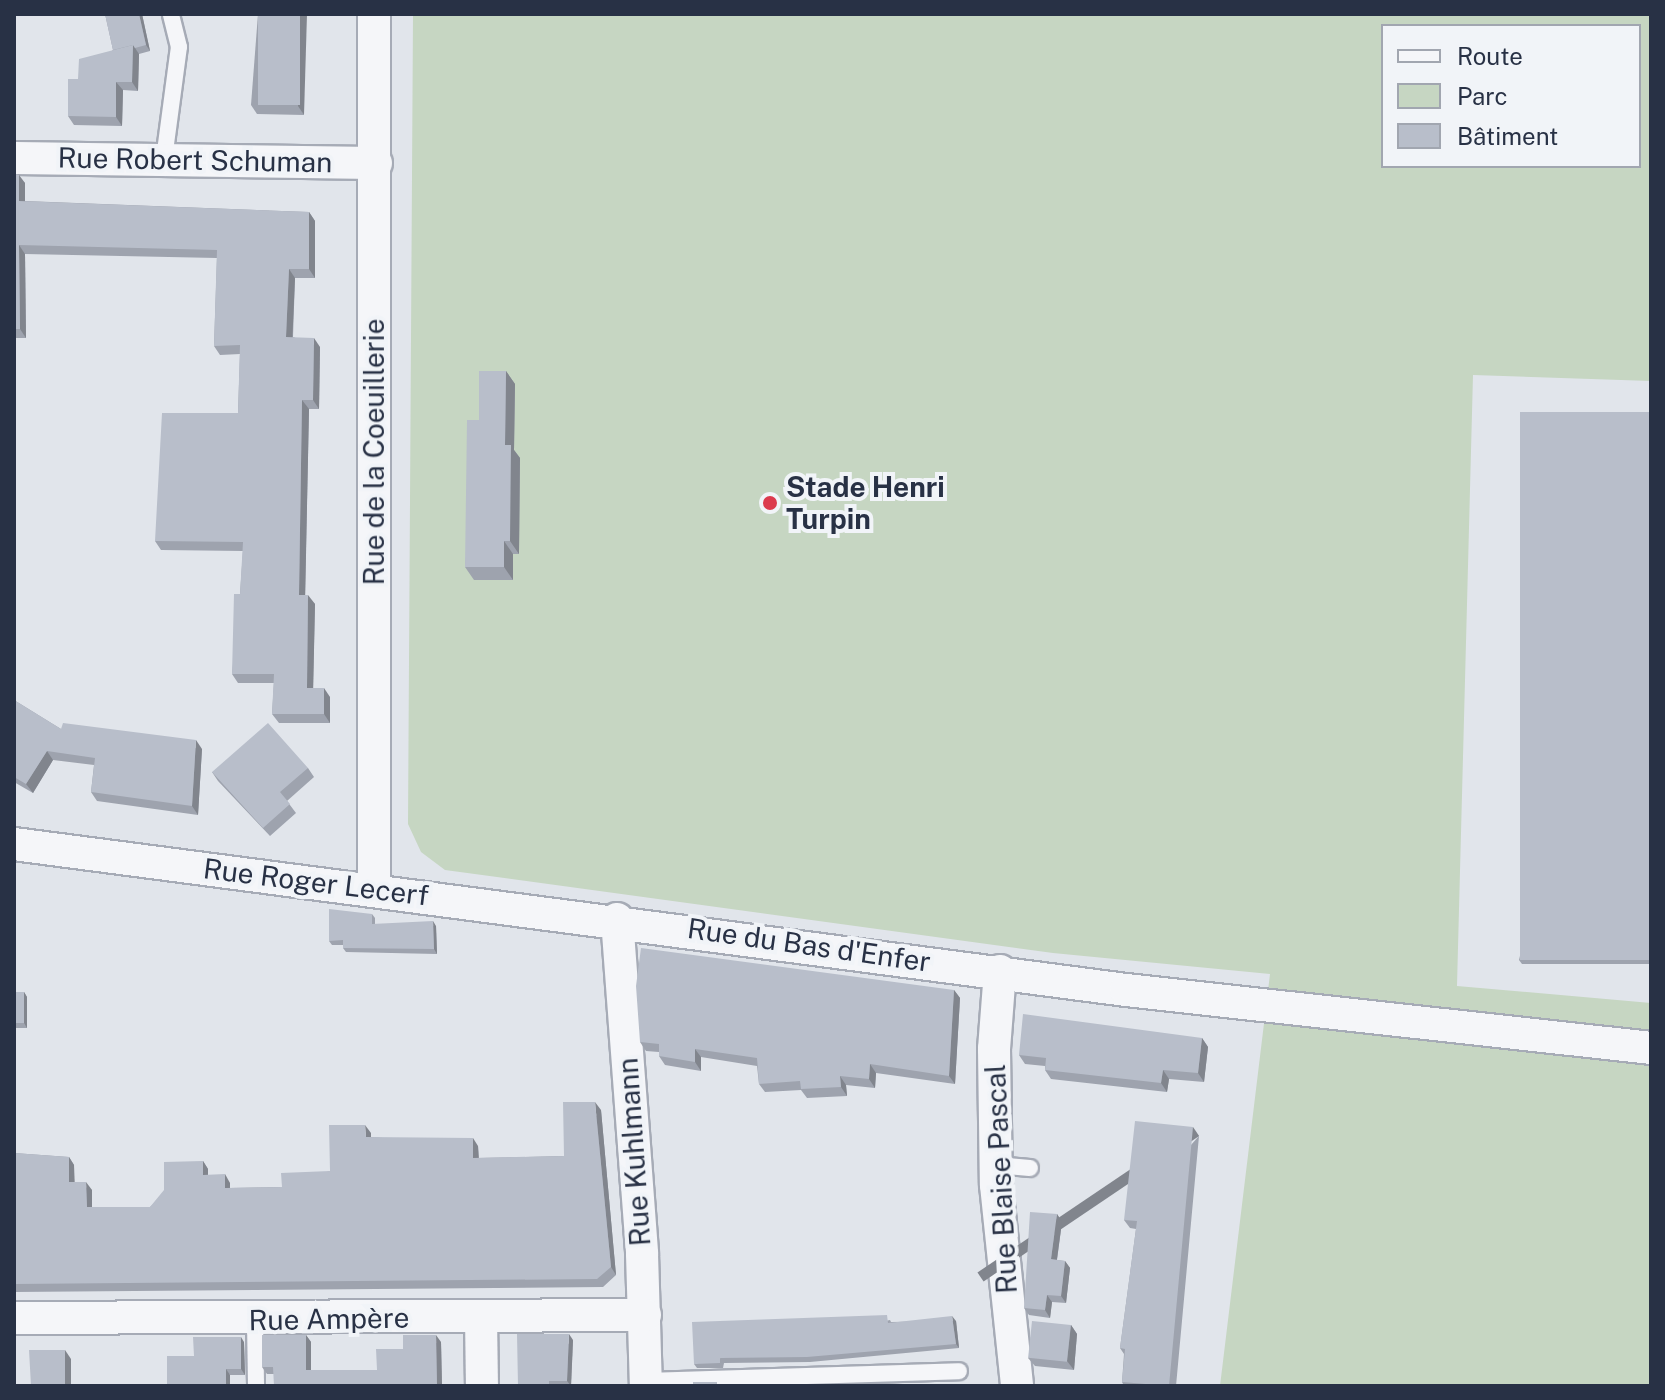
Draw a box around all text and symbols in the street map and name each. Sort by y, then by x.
legend [1381,24,1641,168]
text: Route [1457,42,1523,70]
text: Parc [1457,82,1508,110]
text: Bâtiment [1457,122,1558,150]
street label: Rue Robert Schuman [57,141,333,179]
street label: Rue de la Coeuillerie [357,318,391,586]
place label: Stade Henri Turpin [786,470,945,536]
marker: Stade Henri Turpin [761,494,779,512]
street label: Rue Roger Lecerf [201,851,431,913]
street label: Rue du Bas d'Enfer [685,911,933,979]
street label: Rue Kuhlmann [611,1057,657,1247]
street label: Rue Blaise Pascal [978,1063,1024,1295]
street label: Rue Ampère [248,1301,410,1337]

